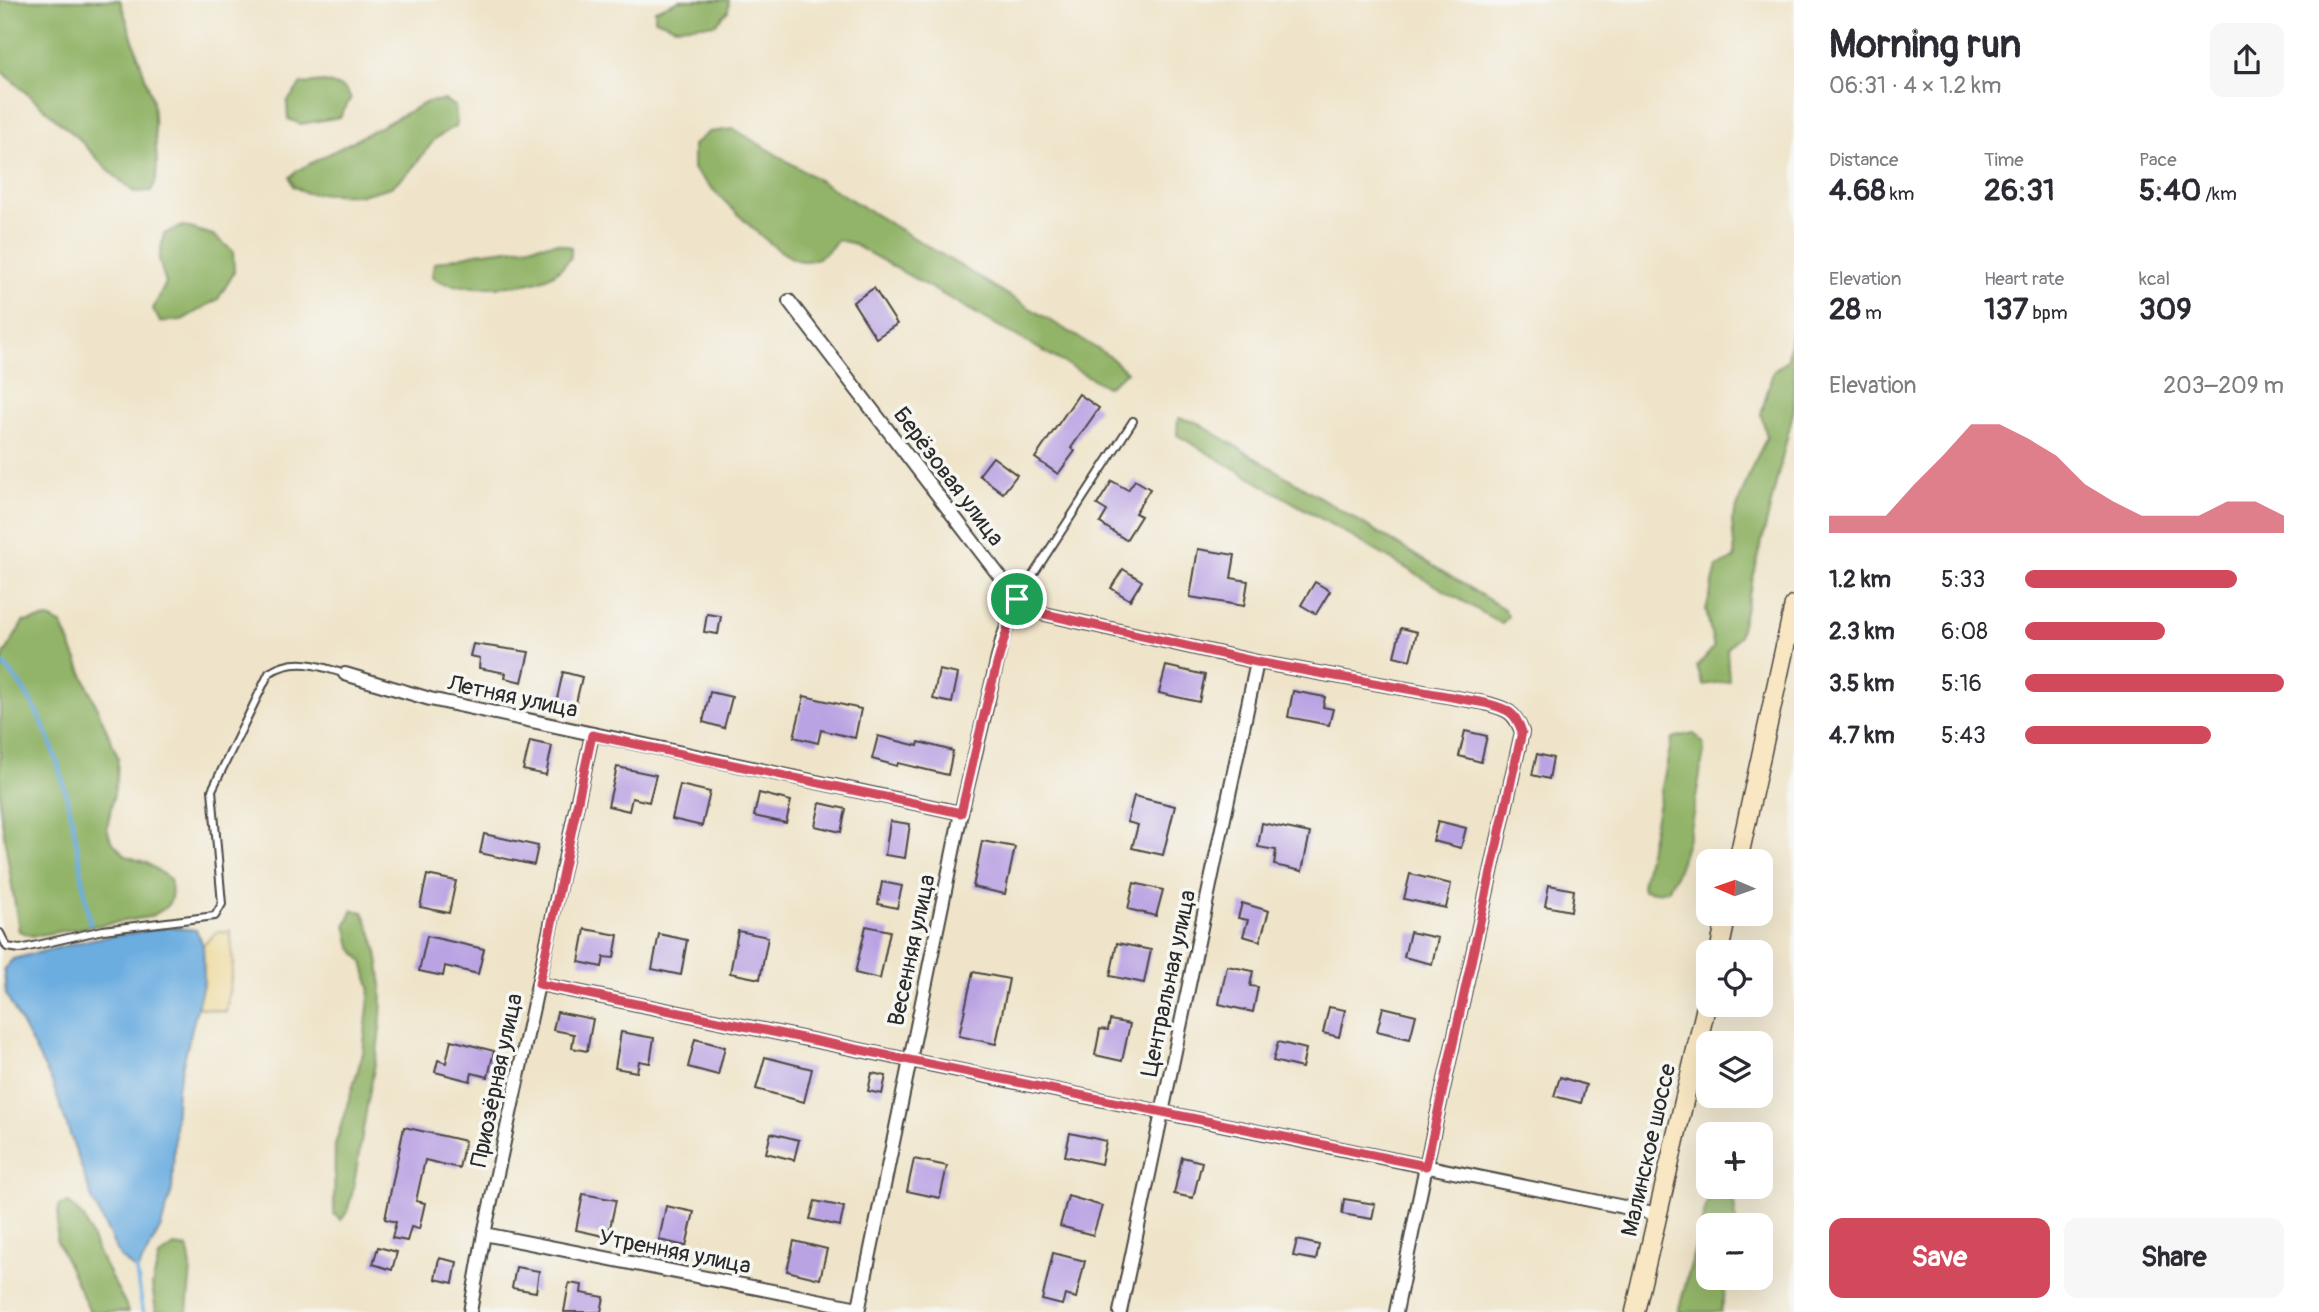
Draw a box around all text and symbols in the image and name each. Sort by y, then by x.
text: Morning run [1829,21,2021,69]
button: share [2210,23,2284,97]
text: 06:31 · 4 × 1.2 km [1829,71,2001,100]
text: Distance [1829,148,1898,172]
text: Time [1984,148,2024,172]
text: Pace [2139,148,2177,172]
text: 4.68 [1829,172,1886,209]
text: 26:31 [1984,172,2055,209]
text: 5:40 [2139,172,2201,209]
text: km [1886,182,1914,206]
text: /km [2201,182,2237,206]
text: Elevation [1829,267,1901,291]
text: Heart rate [1984,267,2064,291]
text: kcal [2139,267,2170,291]
text: 28 [1829,291,1861,328]
text: 137 [1984,291,2028,328]
text: 309 [2139,291,2192,328]
text: m [1861,301,1882,325]
text: bpm [2028,301,2068,325]
text: Elevation [1829,371,1917,400]
text: 203–209 m [2163,371,2284,400]
street label: Берёзовая улица [887,401,1010,552]
text: 1.2 km [1829,565,1891,594]
text: 5:33 [1941,565,1985,594]
pin [987,569,1047,629]
icon: arrive [998,580,1036,618]
text: 2.3 km [1829,617,1895,646]
text: 6:08 [1941,617,1988,646]
street label: Летняя улица [444,668,580,724]
text: 3.5 km [1829,669,1894,698]
text: 5:16 [1941,669,1982,698]
text: 4.7 km [1829,721,1895,750]
text: 5:43 [1941,721,1986,750]
north arrow [1696,849,1773,926]
map controls [1696,849,1773,1290]
street label: Весенняя улица [881,872,942,1029]
street label: Центральная улица [1135,887,1202,1079]
button: locate [1696,940,1773,1017]
street label: Приозёрная улица [464,991,529,1170]
button: layers [1696,1031,1773,1108]
street label: Малинское шоссе [1614,1060,1683,1239]
button: + [1696,1122,1773,1199]
button: − [1696,1213,1773,1290]
button: Save [1829,1218,2050,1298]
button: Share [2064,1218,2284,1298]
street label: Утренняя улица [596,1223,753,1280]

